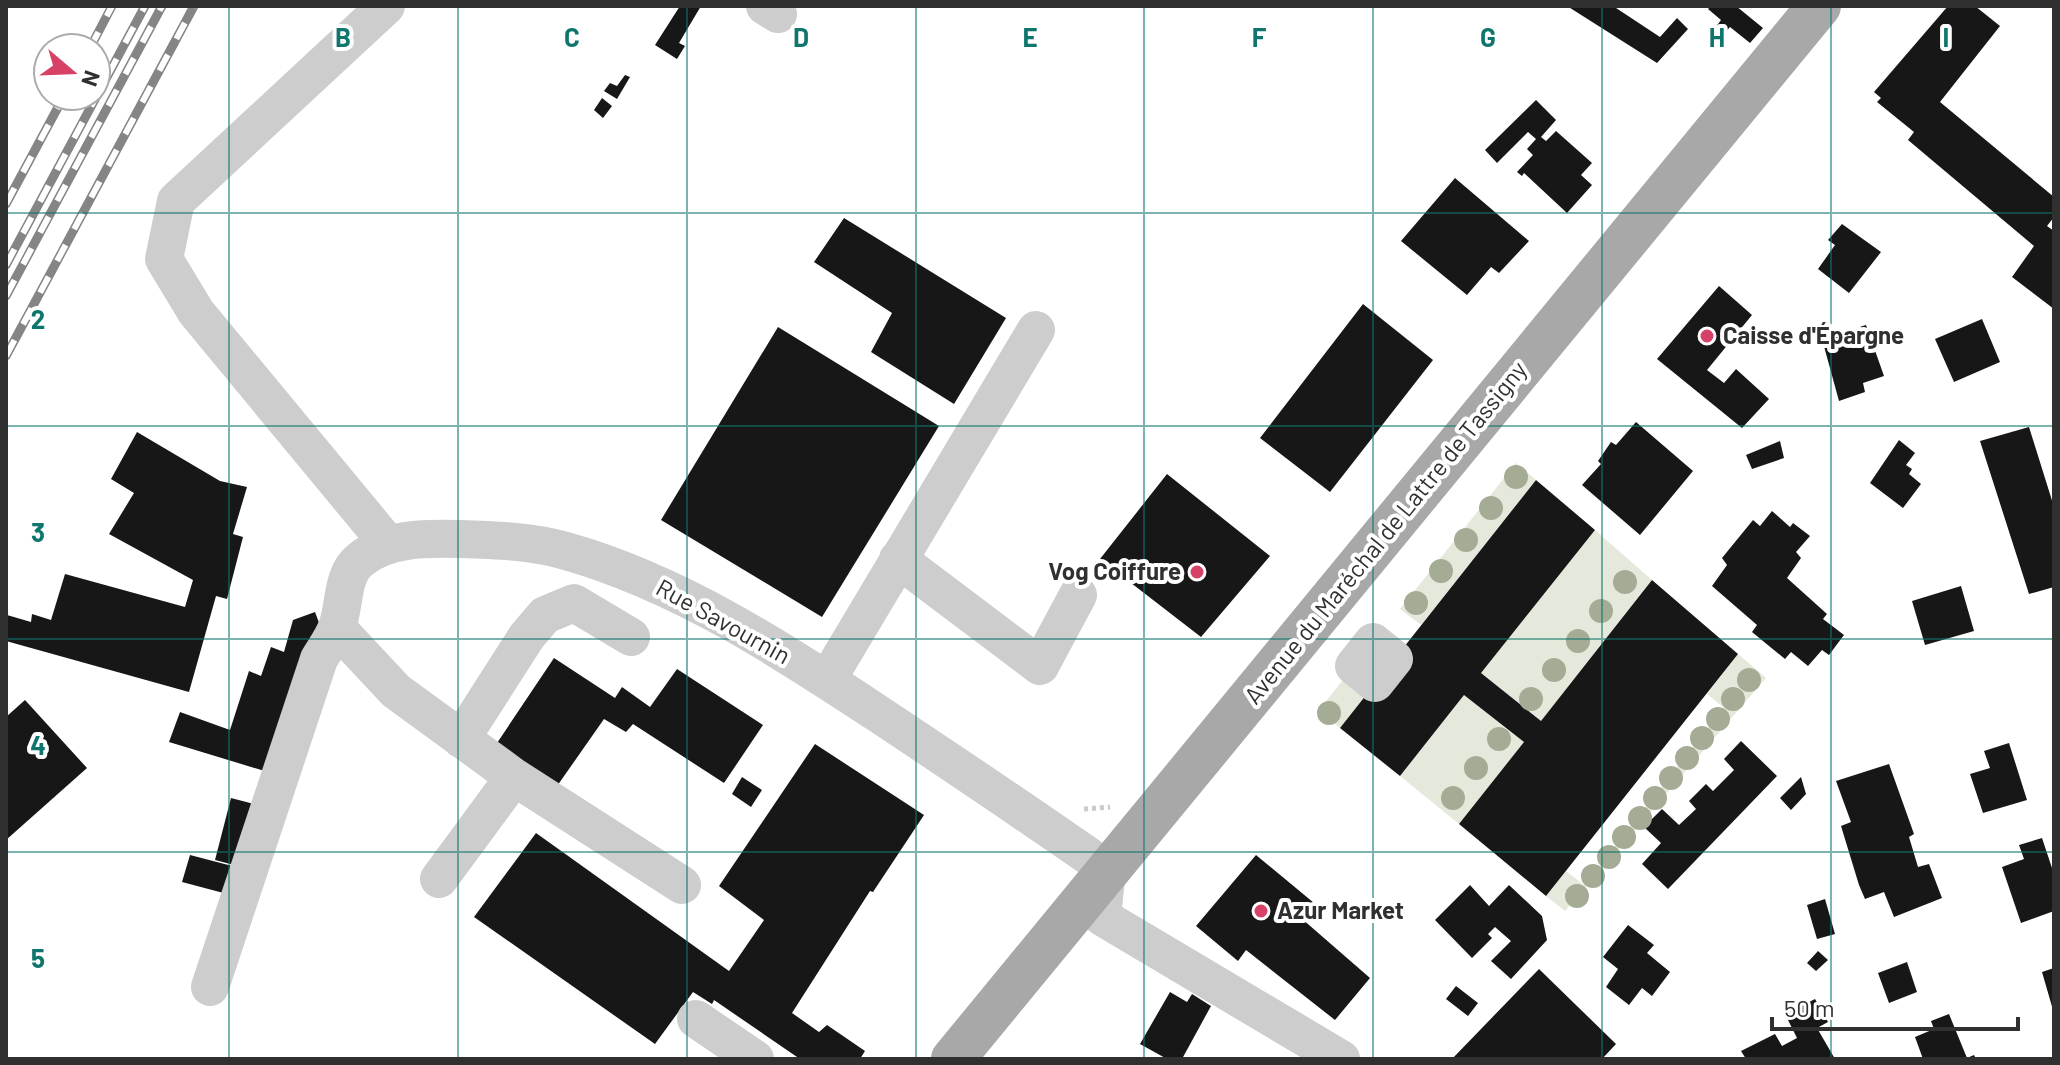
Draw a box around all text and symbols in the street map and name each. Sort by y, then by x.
text: B [335,21,351,52]
text: C [564,21,580,52]
text: D [793,21,809,52]
text: E [1022,21,1038,52]
text: F [1252,21,1267,52]
text: G [1480,21,1496,52]
text: H [1709,21,1725,52]
text: I [1943,21,1949,52]
north arrow [32,32,112,112]
text: N [77,68,107,90]
text: 2 [31,303,45,334]
place label: Caisse d'Épargne [1723,320,1904,349]
marker: Caisse d'Épargne [1698,327,1716,345]
street label: Avenue du Maréchal de Lattre de Tassigny [1237,355,1532,709]
text: 3 [31,516,45,547]
place label: Vog Coiffure [1048,556,1181,585]
marker: Vog Coiffure [1188,563,1206,581]
street label: Rue Savournin [652,572,796,669]
text: 4 [30,729,46,760]
place label: Azur Market [1277,895,1404,924]
marker: Azur Market [1252,902,1270,920]
text: 5 [31,942,45,973]
scale bar [1772,981,2018,1031]
text: 50 m [1784,993,1835,1022]

